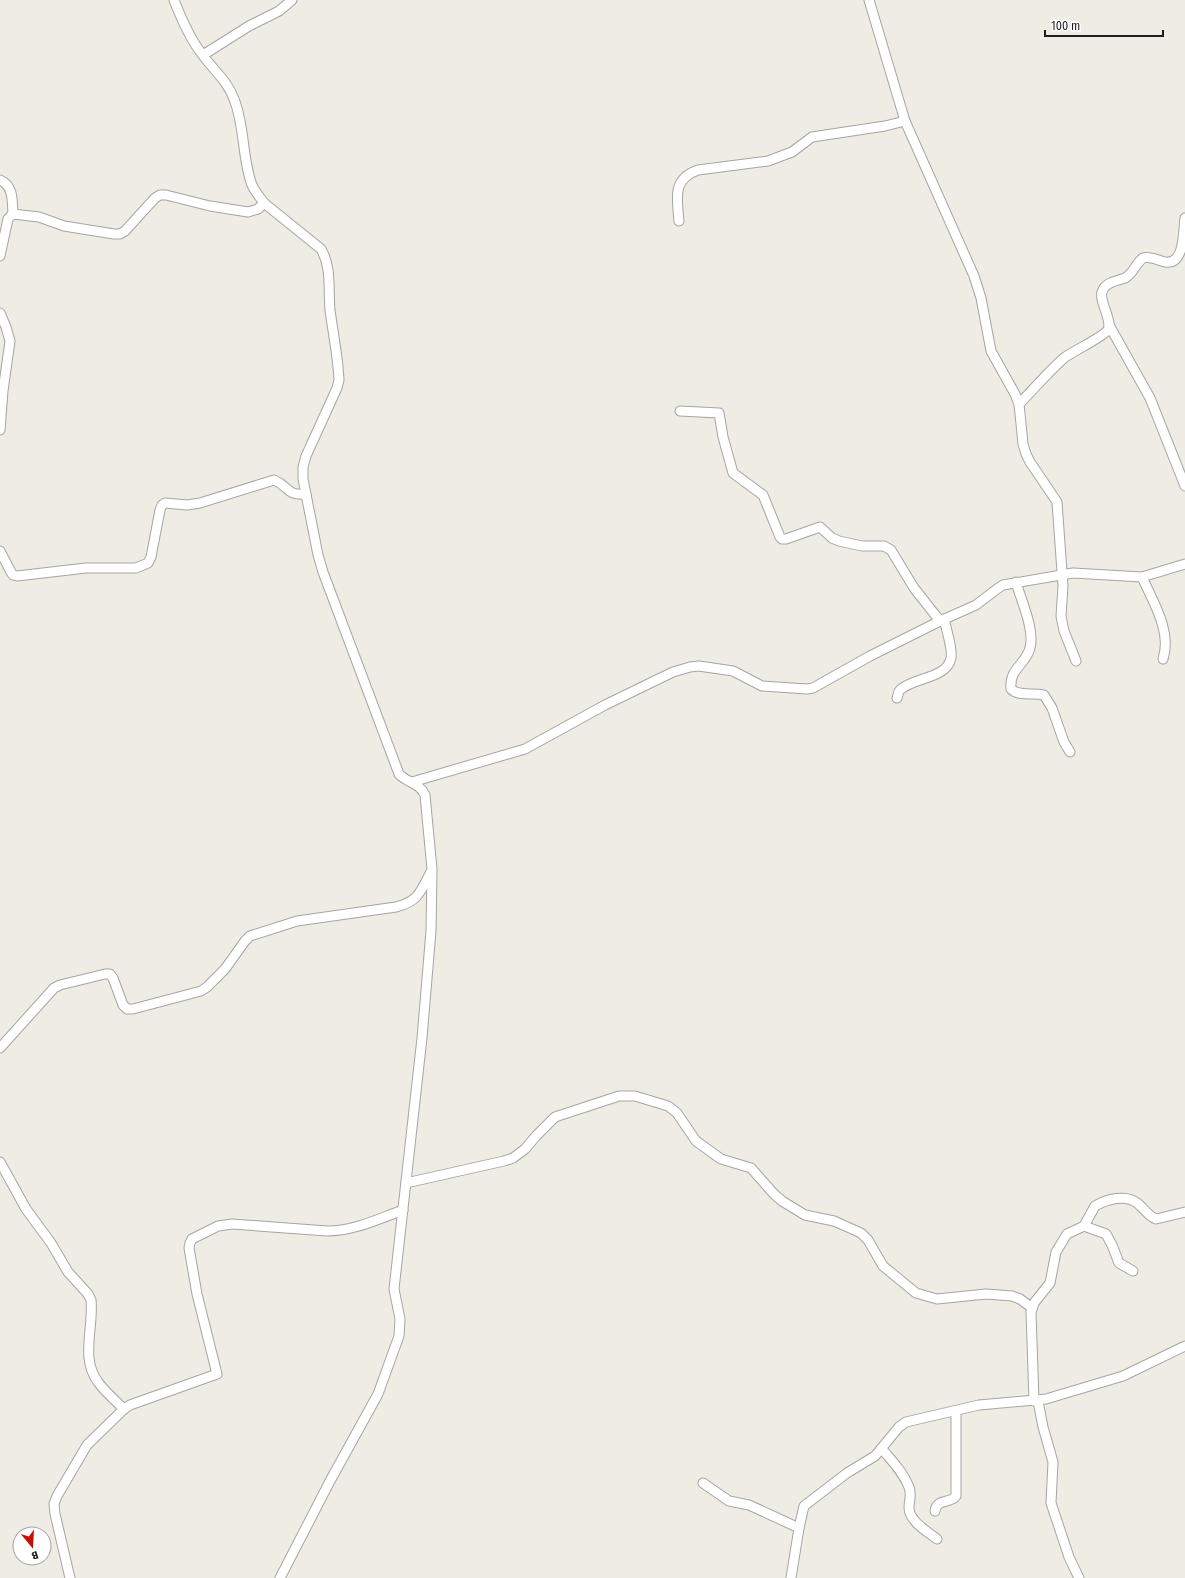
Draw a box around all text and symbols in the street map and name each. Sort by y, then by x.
scale bar [1045,12,1163,38]
text: 100 m [1051,19,1080,33]
north arrow [12,1526,52,1566]
text: B [30,1548,40,1562]

